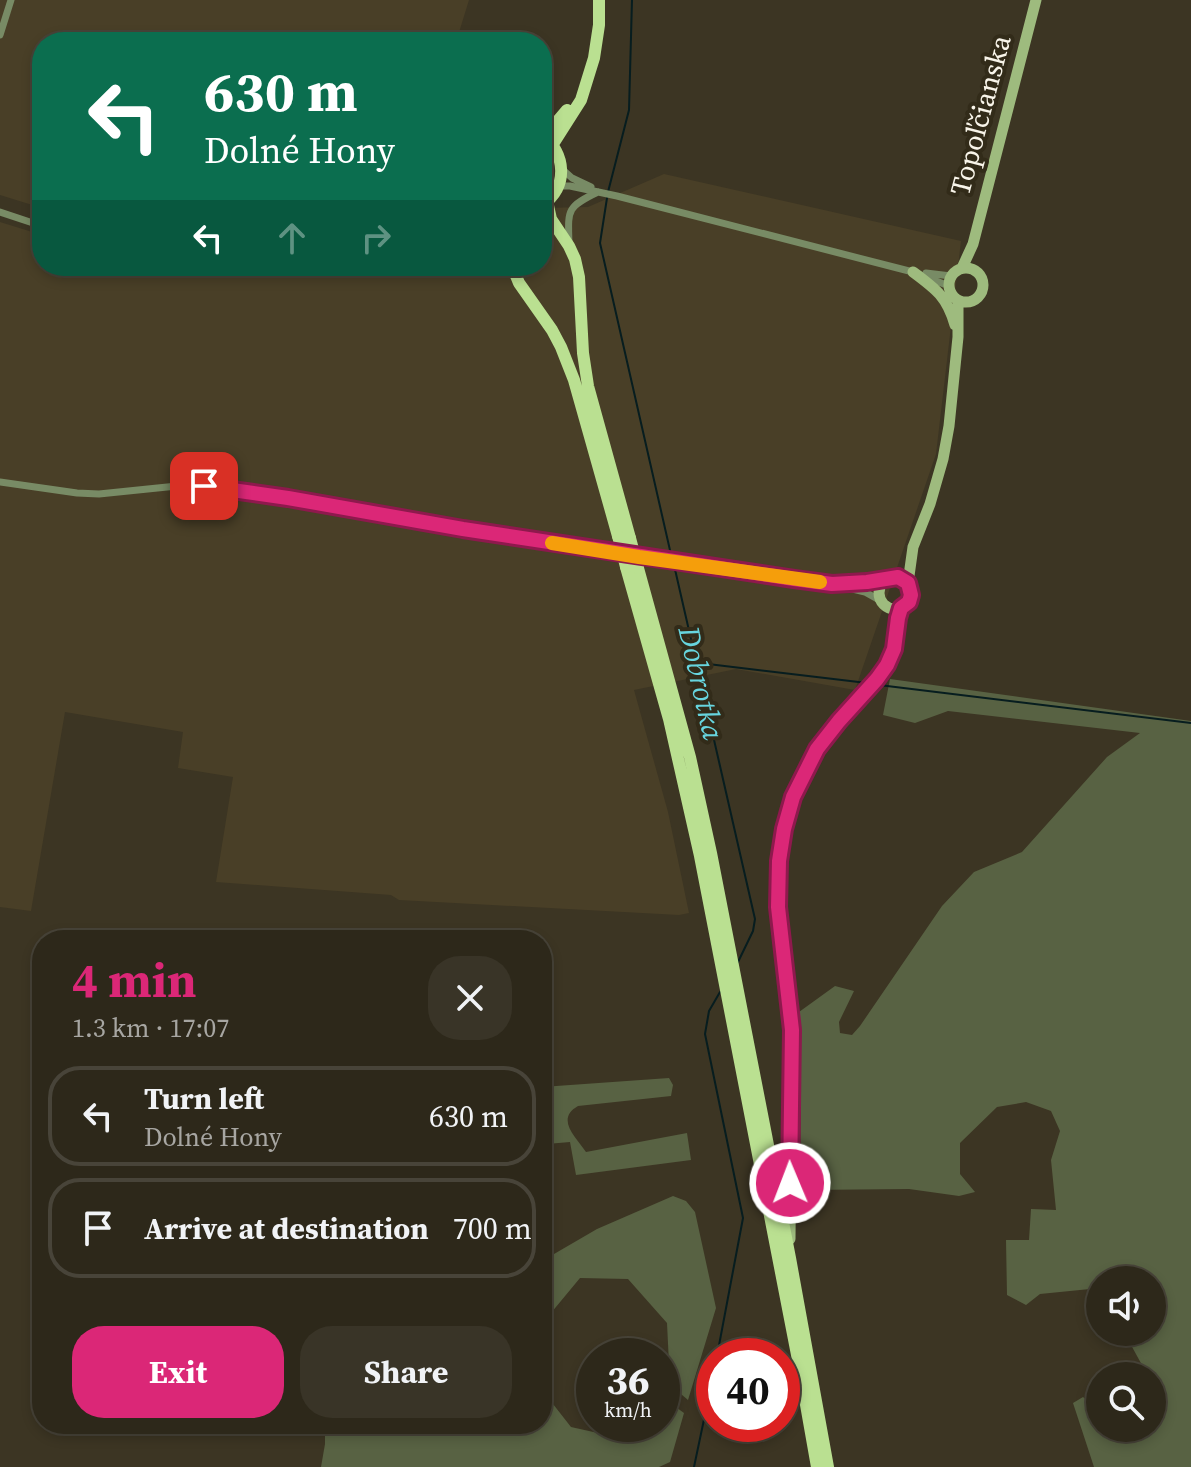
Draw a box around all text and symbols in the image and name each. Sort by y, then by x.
street label: Topoľčianska [940,30,1020,199]
text: 630 m [204,53,358,130]
icon: left [72,64,176,168]
text: Dolné Hony [204,126,395,175]
icon: left [186,216,230,260]
icon: ahead [270,216,314,260]
icon: right [354,216,398,260]
pin [170,452,238,520]
icon: arrive [182,464,226,508]
water label: Dobrotka [668,621,735,744]
text: 4 min [72,947,197,1013]
button: close [428,956,512,1040]
text: 1.3 km · 17:07 [72,1010,229,1046]
text: Turn left [144,1078,264,1119]
icon: left [76,1094,120,1138]
text: 630 m [429,1096,508,1137]
text: Dolné Hony [144,1119,282,1155]
position arrow [748,1141,832,1225]
icon: arrive [76,1206,120,1250]
text: Arrive at destination [144,1208,429,1249]
text: 700 m [453,1208,532,1249]
map controls [1086,1266,1166,1442]
button: sound [1086,1266,1166,1346]
button: Exit [72,1326,284,1418]
button: Share [300,1326,512,1418]
speed limit sign: 40 [696,1338,800,1442]
text: 36 [606,1353,650,1407]
button: search [1086,1362,1166,1442]
text: km/h [604,1396,652,1424]

